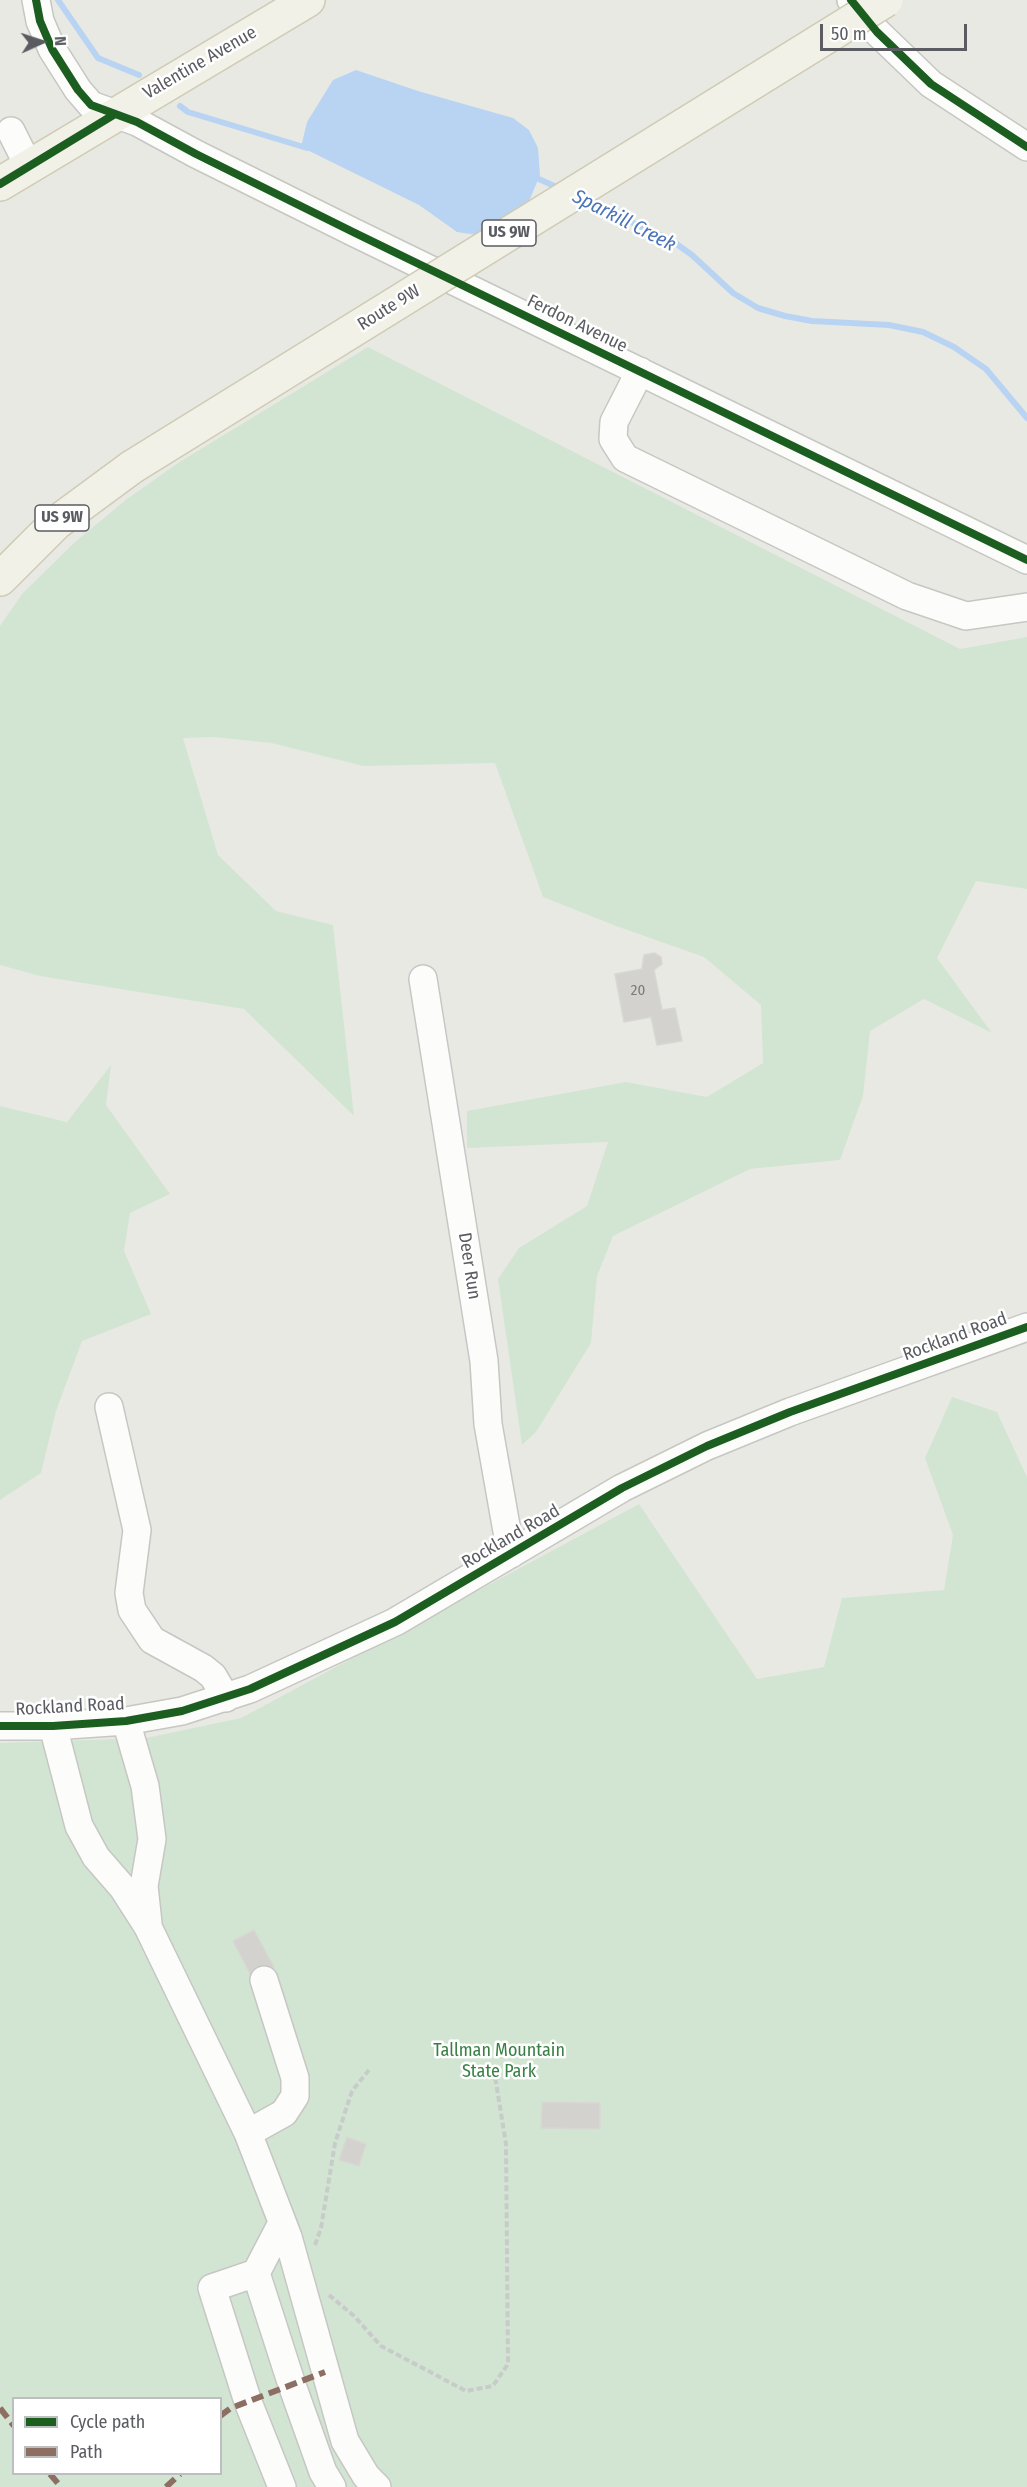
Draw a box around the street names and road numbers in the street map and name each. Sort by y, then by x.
street label: Valentine Avenue [140,22,260,104]
road number: US 9W [482,220,536,246]
street label: Route 9W [354,280,424,336]
street label: Ferdon Avenue [523,290,631,358]
road number: US 9W [35,505,89,531]
street label: Deer Run [453,1231,485,1301]
street label: Rockland Road [900,1308,1010,1366]
street label: Rockland Road [458,1500,564,1574]
street label: Rockland Road [15,1693,125,1721]

